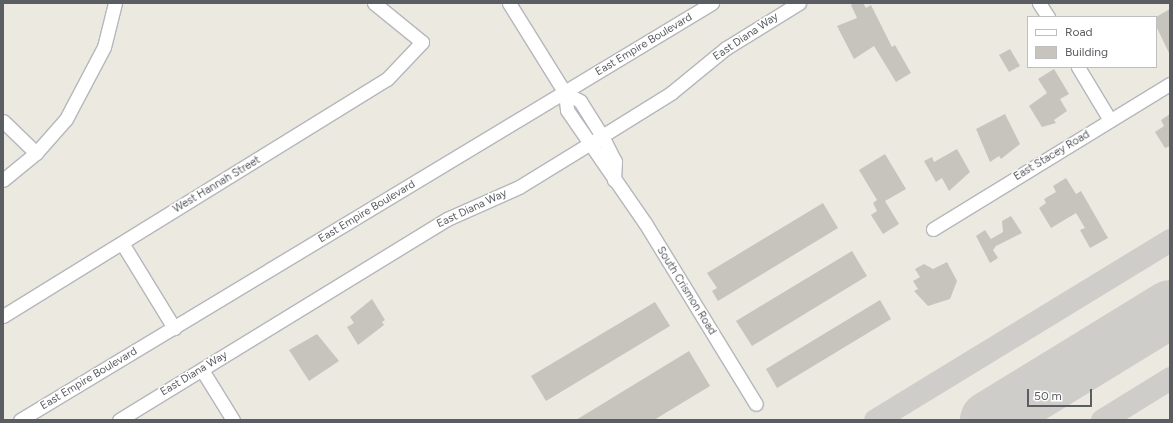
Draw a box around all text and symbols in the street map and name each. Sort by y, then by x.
street label: East Diana Way [711,10,781,64]
street label: East Empire Boulevard [593,11,695,79]
legend [1027,16,1157,68]
text: Road [1065,25,1093,39]
text: Building [1065,45,1108,59]
street label: East Stacey Road [1012,128,1092,184]
street label: West Hannah Street [171,154,263,216]
street label: East Empire Boulevard [316,178,418,246]
street label: East Diana Way [435,187,509,231]
street label: South Crismon Road [654,244,718,338]
street label: East Empire Boulevard [38,345,140,413]
street label: East Diana Way [158,349,230,399]
scale bar [1029,381,1094,407]
text: 50 m [1034,389,1062,403]

